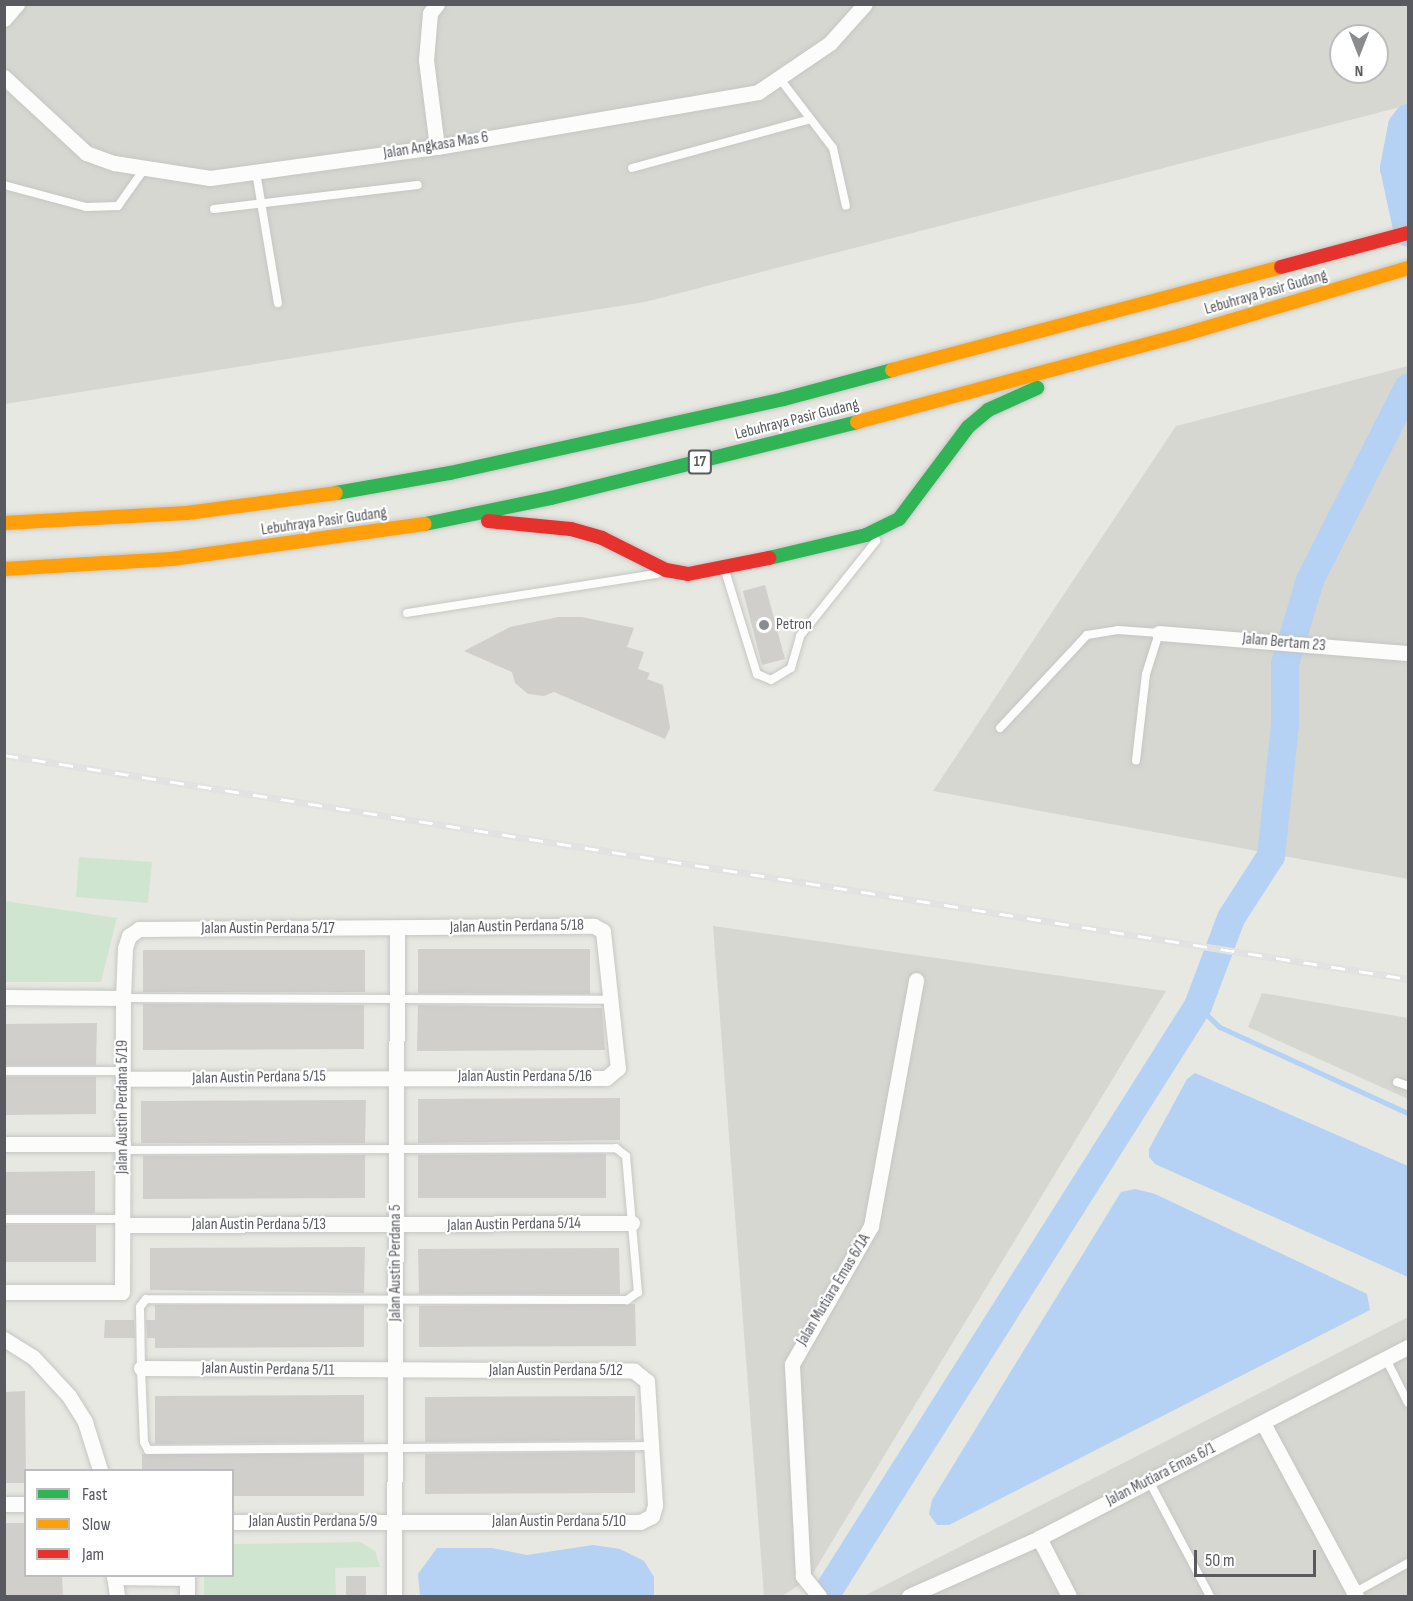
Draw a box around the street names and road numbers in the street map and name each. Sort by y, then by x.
street label: Jalan Angkasa Mas 6 [382,128,490,164]
street label: Lebuhraya Pasir Gudang [1202,266,1330,320]
street label: Lebuhraya Pasir Gudang [733,395,861,445]
road number: 17 [686,450,714,474]
street label: Lebuhraya Pasir Gudang [260,504,388,540]
street label: Jalan Bertam 23 [1242,630,1326,656]
street label: Jalan Austin Perdana 5/18 [450,916,584,938]
street label: Jalan Austin Perdana 5/17 [201,919,335,939]
street label: Jalan Austin Perdana 5/19 [113,1040,133,1174]
street label: Jalan Austin Perdana 5/15 [192,1067,326,1089]
street label: Jalan Austin Perdana 5/16 [458,1067,592,1087]
street label: Jalan Austin Perdana 5 [386,1205,406,1321]
street label: Jalan Austin Perdana 5/14 [447,1214,581,1236]
street label: Jalan Austin Perdana 5/13 [192,1215,326,1235]
street label: Jalan Mutiara Emas 6/1A [793,1231,875,1349]
street label: Jalan Austin Perdana 5/11 [202,1359,334,1381]
street label: Jalan Austin Perdana 5/12 [489,1361,623,1381]
street label: Jalan Mutiara Emas 6/1 [1103,1439,1219,1511]
street label: Jalan Austin Perdana 5/9 [249,1512,377,1532]
street label: Jalan Austin Perdana 5/10 [492,1512,626,1532]

